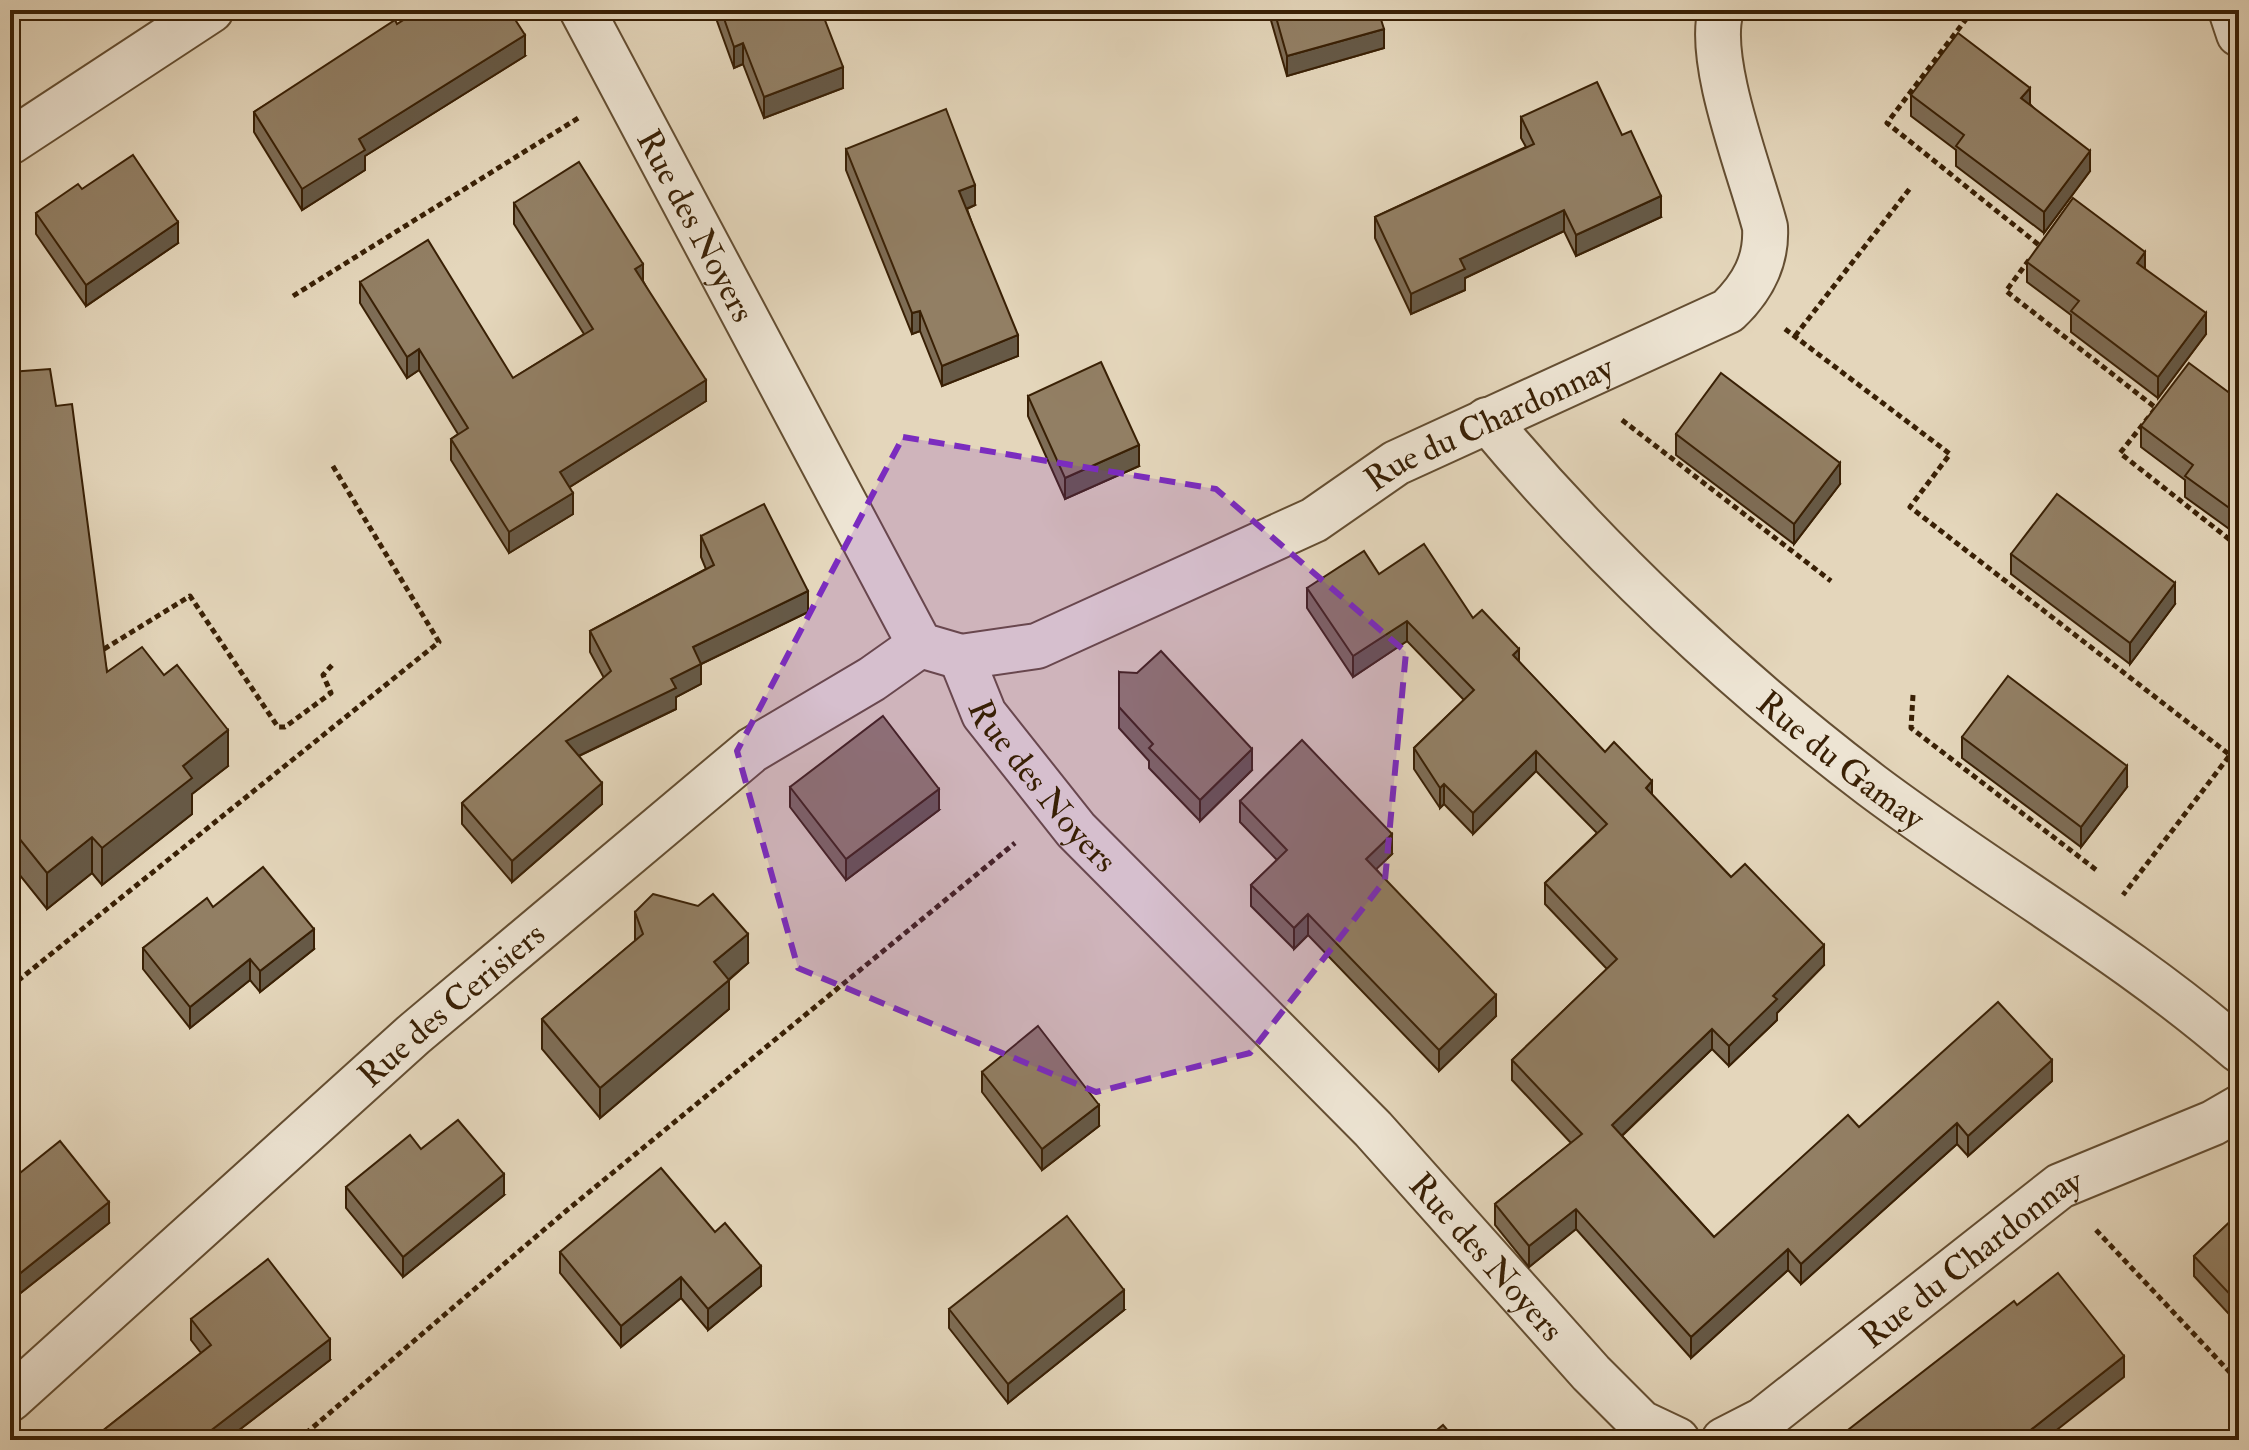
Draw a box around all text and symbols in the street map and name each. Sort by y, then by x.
street label: Rue des Noyers [627,122,764,330]
street label: Rue du Chardonnay [1356,346,1621,501]
street label: Rue du Gamay [1747,682,1934,841]
street label: Rue des Noyers [958,694,1126,882]
street label: Rue des Cerisiers [350,913,554,1097]
street label: Rue du Chardonnay [1852,1159,2089,1358]
street label: Rue des Noyers [1399,1164,1572,1351]

